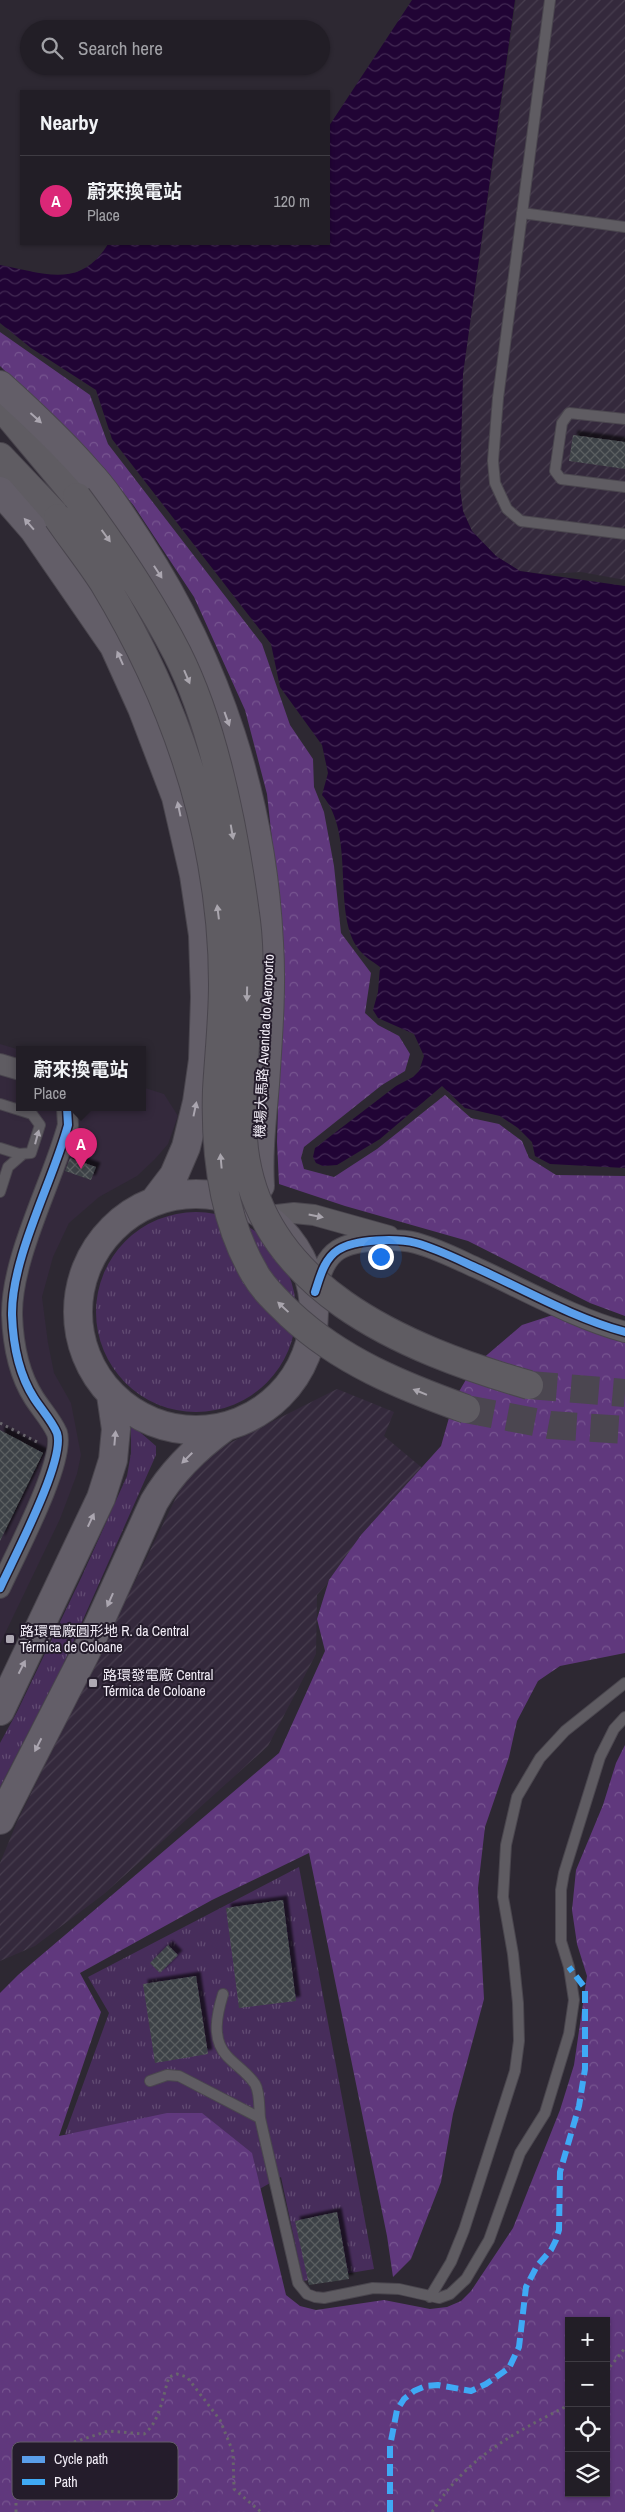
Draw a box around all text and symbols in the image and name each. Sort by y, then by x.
search box [20,20,330,75]
icon: search [38,34,66,62]
text: Search here [78,35,163,61]
text: Nearby [40,108,98,137]
text: 蔚來換電站 [87,178,182,204]
text: A [51,190,61,212]
text: 120 m [274,190,310,212]
text: Place [87,204,120,226]
one-way arrow [30,412,42,424]
one-way arrow [24,518,35,530]
one-way arrow [101,529,111,543]
one-way arrow [154,566,163,579]
one-way arrow [115,651,123,665]
one-way arrow [184,669,191,684]
one-way arrow [224,712,231,727]
one-way arrow [175,802,183,817]
one-way arrow [229,825,237,841]
one-way arrow [214,903,222,919]
street label: 機場大馬路 Avenida do Aeroporto [250,954,278,1138]
one-way arrow [243,986,251,1002]
popup [16,1046,146,1111]
text: 蔚來換電站 [33,1056,129,1082]
text: Place [33,1082,66,1104]
one-way arrow [192,1100,200,1116]
pin: A [65,1128,97,1169]
one-way arrow [33,1130,41,1145]
one-way arrow [217,1153,225,1169]
one-way arrow [309,1212,324,1220]
your location [368,1244,394,1270]
one-way arrow [277,1301,289,1313]
one-way arrow [412,1388,427,1396]
one-way arrow [111,1430,119,1446]
one-way arrow [182,1452,194,1464]
one-way arrow [87,1513,95,1527]
one-way arrow [105,1593,113,1607]
place label: 路環電廠圓形地 R. da Central Térmica de Coloane [20,1622,189,1656]
marker: 路環電廠圓形地 R. da Central Térmica de Coloane [4,1633,16,1645]
one-way arrow [18,1660,26,1675]
place label: 路環發電廠 Central Térmica de Coloane [103,1666,213,1700]
marker: 路環發電廠 Central Térmica de Coloane [87,1677,99,1689]
one-way arrow [34,1738,42,1753]
map controls [565,2317,610,2497]
button: + [565,2317,610,2362]
button: − [565,2362,610,2407]
button: locate [565,2407,610,2452]
legend [12,2442,178,2500]
text: Cycle path [54,2450,108,2468]
button: layers [565,2452,610,2497]
text: Path [54,2473,78,2491]

